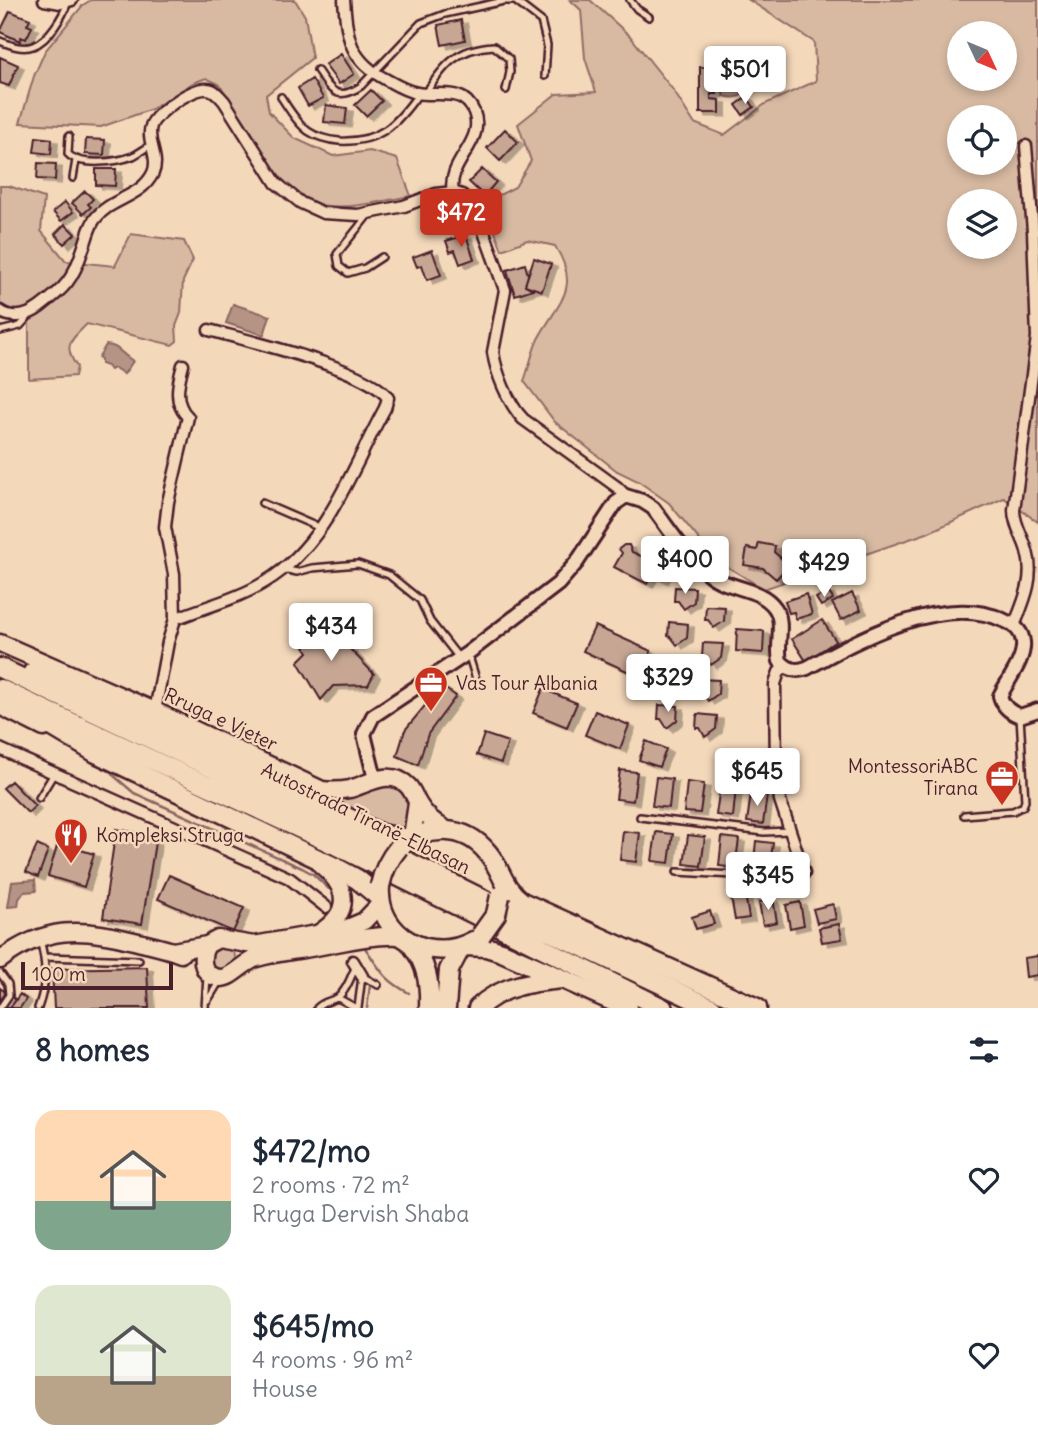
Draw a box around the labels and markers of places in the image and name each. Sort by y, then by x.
pin: $501 [704,46,786,106]
pin: $472 [420,190,502,249]
pin: $400 [644,536,726,596]
pin: $429 [783,540,865,599]
pin: $434 [290,604,372,663]
pin: $329 [627,654,709,714]
office icon: Vas Tour Albania [412,664,450,713]
place label: Vas Tour Albania [456,671,598,695]
pin: $645 [716,748,798,808]
place label: MontessoriABC Tirana [848,754,978,800]
office icon: MontessoriABC Tirana [983,758,1021,807]
restaurant icon: Kompleksi Struga [52,816,90,865]
place label: Kompleksi Struga [96,823,244,847]
pin: $345 [727,852,809,912]

